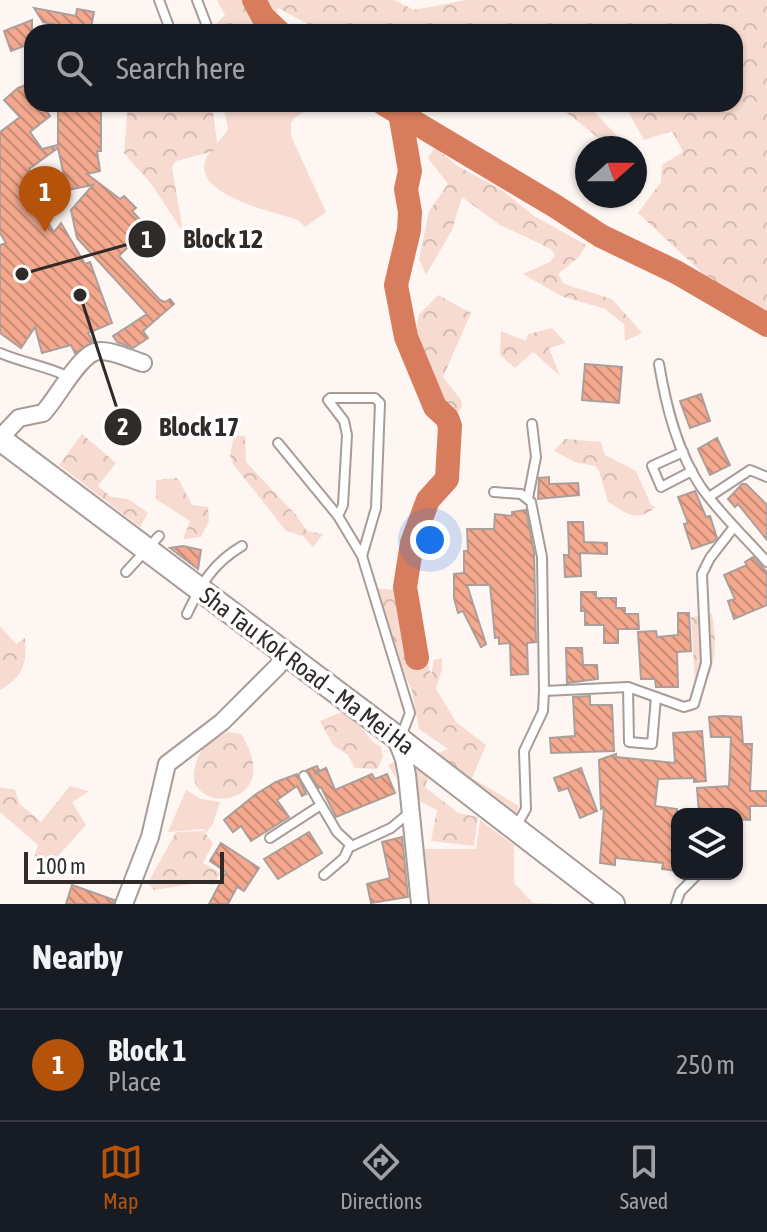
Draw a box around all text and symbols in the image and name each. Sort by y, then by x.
search box [24,24,743,112]
icon: search [52,46,96,90]
text: Search here [116,51,245,85]
north arrow [575,136,647,208]
pin: 1 [19,166,71,232]
callout: Block 12 [127,214,280,264]
text: Block 12 [183,224,263,254]
text: 1 [141,226,153,253]
callout: Block 17 [103,402,256,452]
text: Block 17 [159,412,239,442]
text: 2 [117,413,129,440]
your location [410,520,450,560]
street label: Sha Tau Kok Road – Ma Mei Ha [195,581,420,760]
map controls [671,808,743,880]
button: layers [671,808,743,880]
scale bar [24,848,224,884]
text: 100 m [36,853,86,879]
text: Nearby [32,937,123,976]
text: Block 1 [108,1033,186,1067]
text: 1 [52,1050,64,1080]
text: 250 m [676,1050,735,1080]
text: Place [108,1067,161,1097]
tab: Map [99,1140,143,1214]
tab: Directions [340,1140,422,1214]
tab: Saved [620,1140,668,1214]

